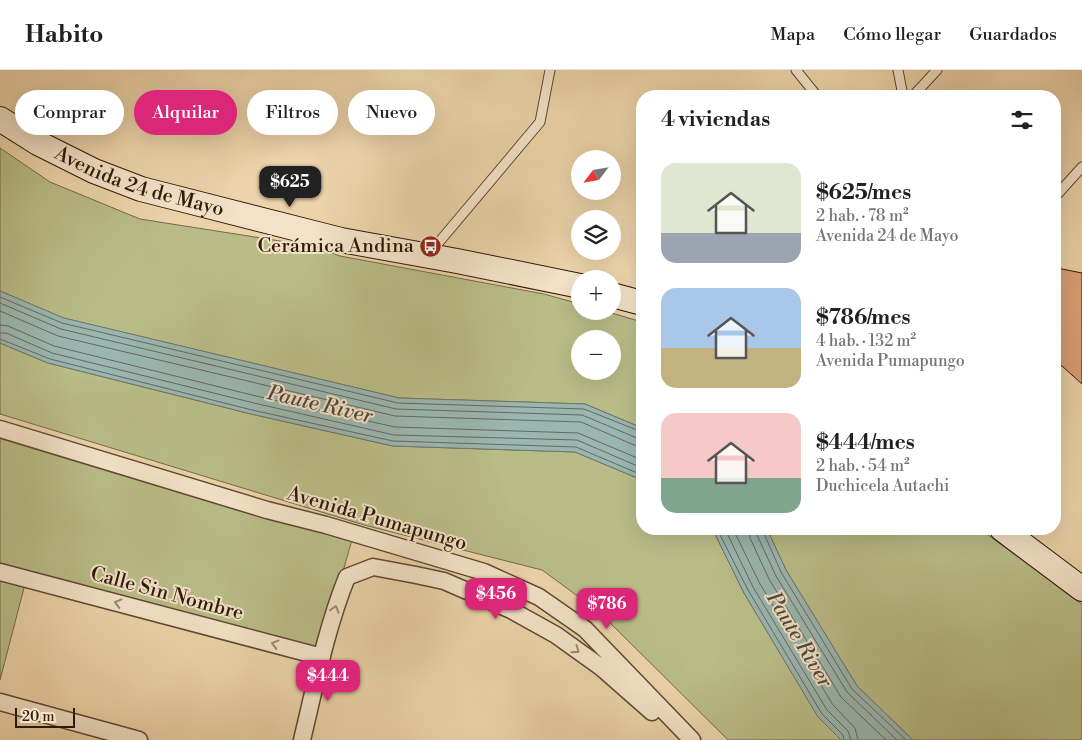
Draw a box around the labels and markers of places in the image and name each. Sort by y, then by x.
pin: $625 [260,166,320,208]
place label: Cerámica Andina [257,234,415,259]
bus stop icon: Cerámica Andina [418,234,442,258]
pin: $456 [466,578,526,620]
pin: $786 [577,588,637,630]
pin: $444 [298,660,358,702]

